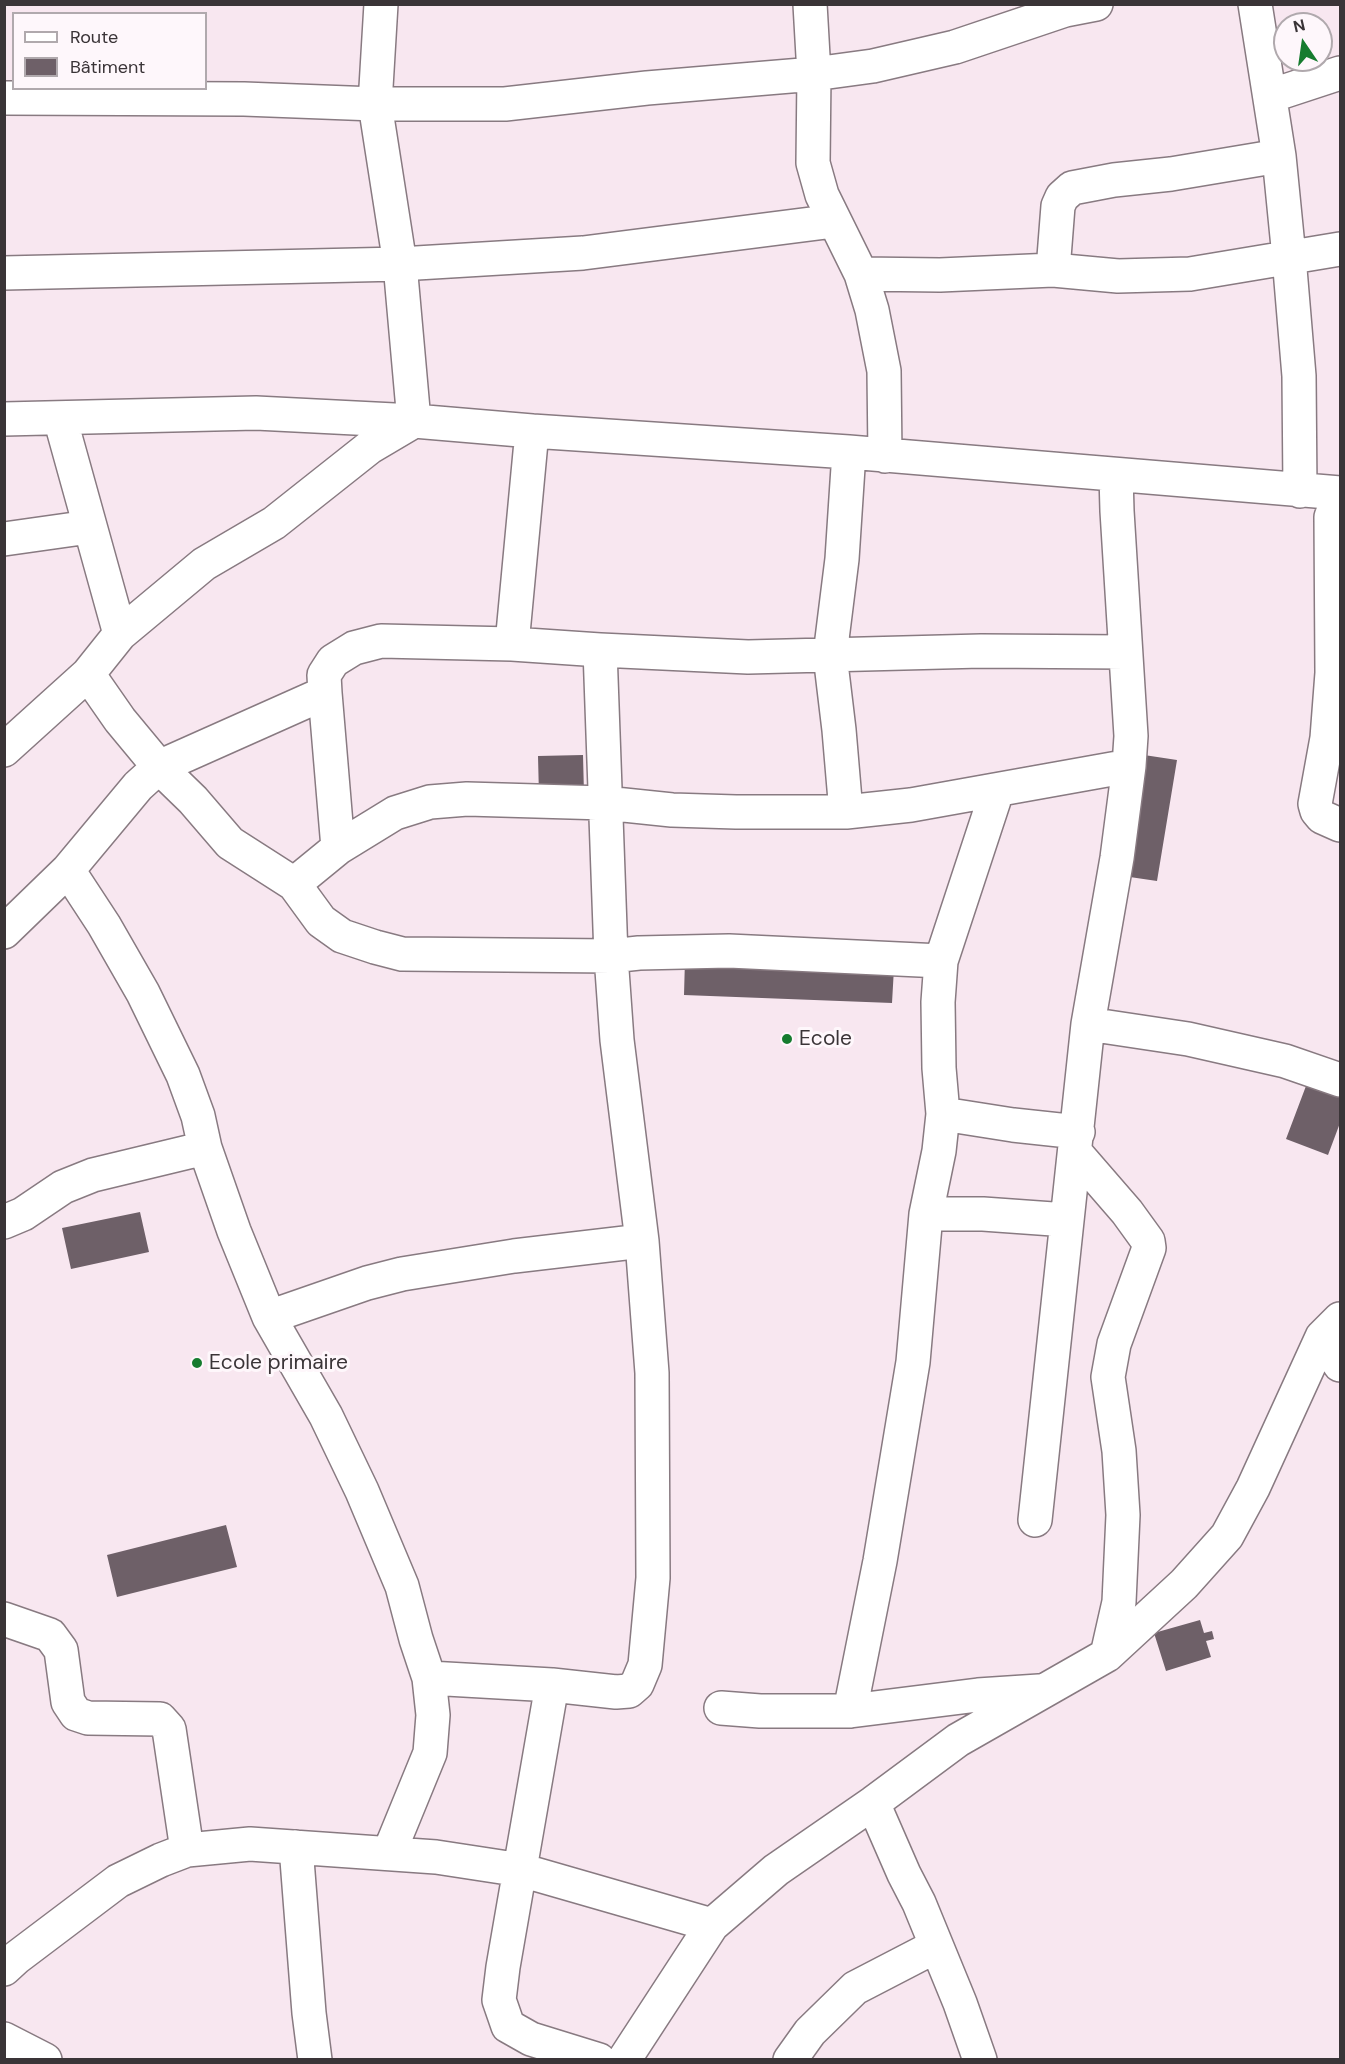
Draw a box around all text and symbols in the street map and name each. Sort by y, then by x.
legend [12,12,207,90]
north arrow [1273,12,1333,72]
text: N [1291,14,1307,37]
text: Route [70,25,118,49]
text: Bâtiment [70,55,145,79]
place label: Ecole [799,1026,852,1052]
marker: Ecole [780,1032,794,1046]
place label: Ecole primaire [209,1350,348,1376]
marker: Ecole primaire [190,1356,204,1370]

